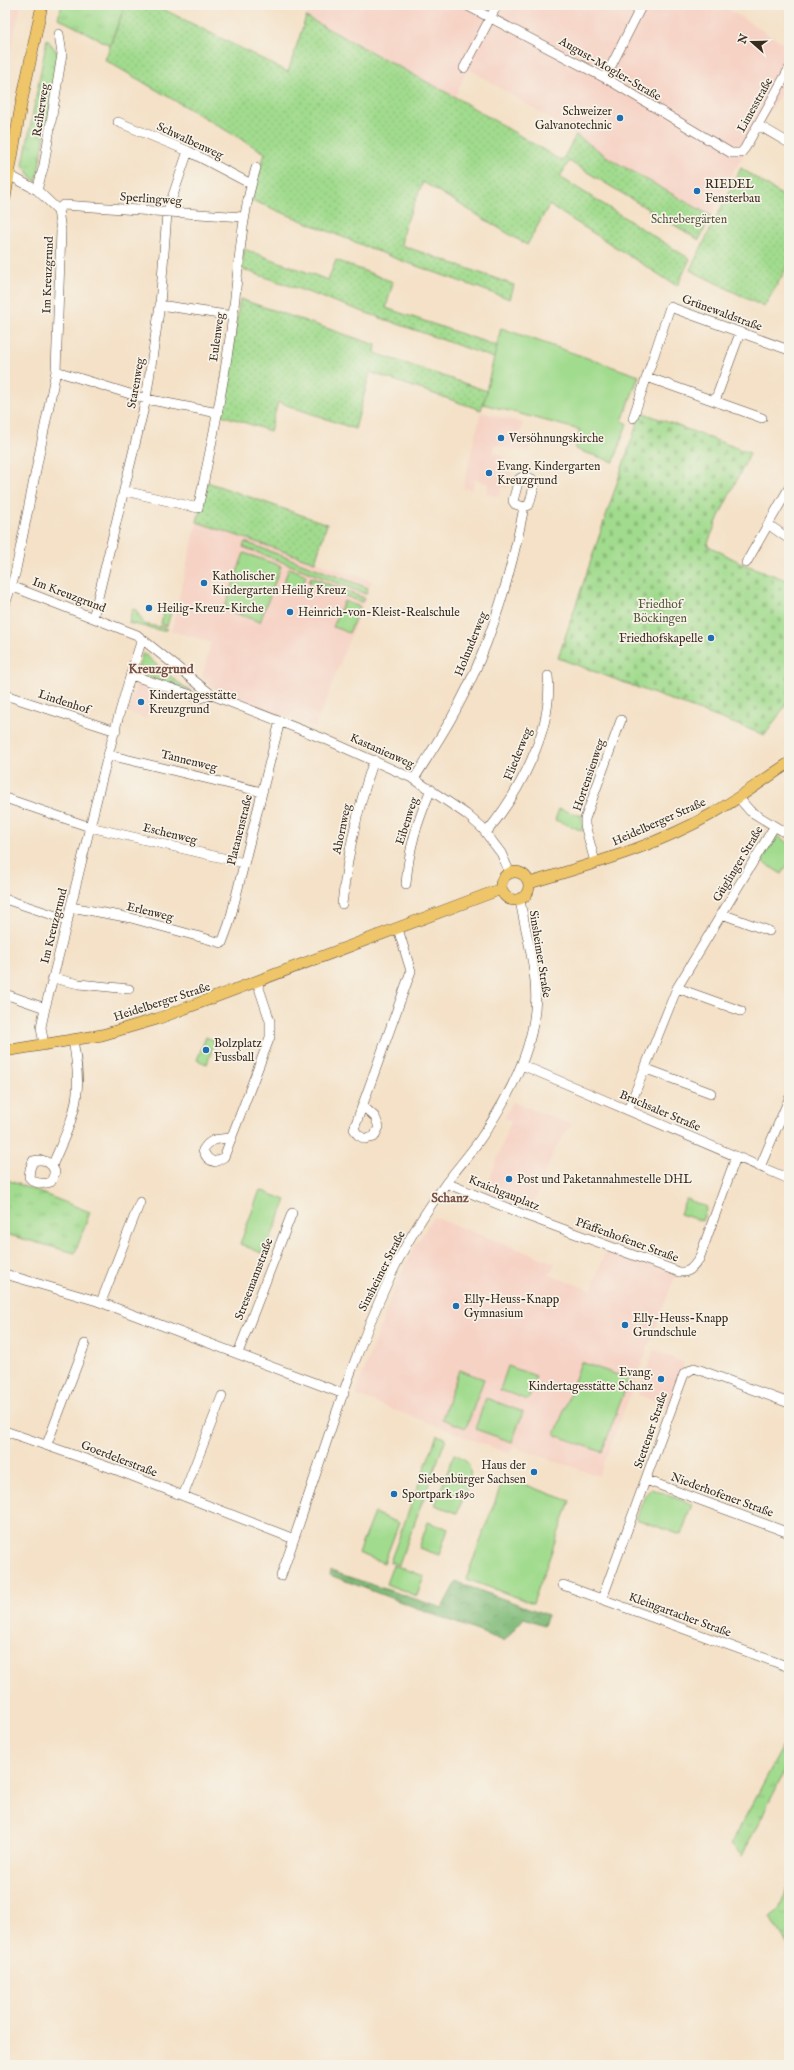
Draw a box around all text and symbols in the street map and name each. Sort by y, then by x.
north arrow [732,22,772,62]
text: N [735,32,752,47]
street label: August-Mogler-Straße [555,33,664,105]
street label: Limesstraße [734,75,776,135]
street label: Reiherweg [29,82,53,138]
place label: Schweizer Galvanotechnic [535,104,613,133]
marker: Schweizer Galvanotechnic [615,113,625,123]
street label: Schwalbenweg [154,119,226,163]
place label: RIEDEL Fensterbau [705,177,761,206]
marker: RIEDEL Fensterbau [692,186,702,196]
street label: Sperlingweg [119,189,183,210]
park label: Schrebergärten [651,212,728,227]
street label: Im Kreuzgrund [39,235,57,314]
street label: Grünewaldstraße [680,292,765,335]
street label: Eulenweg [206,311,228,362]
street label: Starenweg [124,356,148,410]
place label: Versöhnungskirche [508,431,604,446]
marker: Versöhnungskirche [496,433,506,443]
place label: Evang. Kindergarten Kreuzgrund [497,459,601,488]
marker: Evang. Kindergarten Kreuzgrund [484,468,494,478]
place label: Katholischer Kindergarten Heilig Kreuz [212,569,347,598]
street label: Im Kreuzgrund [30,574,108,616]
marker: Katholischer Kindergarten Heilig Kreuz [199,578,209,588]
park label: Friedhof Böckingen [633,597,688,626]
place label: Heilig-Kreuz-Kirche [157,601,264,616]
marker: Heilig-Kreuz-Kirche [144,603,154,613]
place label: Heinrich-von-Kleist-Realschule [298,605,460,620]
marker: Heinrich-von-Kleist-Realschule [285,607,295,617]
street label: Holunderweg [451,609,491,679]
place label: Friedhofskapelle [619,631,703,647]
marker: Friedhofskapelle [706,633,716,643]
district label: Kreuzgrund [128,661,195,678]
street label: Lindenhof [36,687,94,718]
place label: Kindertagesstätte Kreuzgrund [149,688,237,717]
marker: Kindertagesstätte Kreuzgrund [136,697,146,707]
street label: Fliederweg [501,725,536,783]
street label: Kastanienweg [348,730,417,772]
street label: Hortensienweg [570,736,609,813]
street label: Tannenweg [159,747,219,775]
street label: Platanenstraße [224,792,256,867]
street label: Heidelberger Straße [610,794,709,849]
street label: Eibenweg [392,795,422,847]
street label: Ahornweg [329,802,355,857]
street label: Eschenweg [141,820,199,848]
street label: Güglinger Straße [709,823,767,905]
street label: Im Kreuzgrund [37,886,71,965]
street label: Erlenweg [125,899,175,925]
street label: Sinsheimer Straße [526,909,554,999]
street label: Heidelberger Straße [112,979,213,1025]
place label: Bolzplatz Fussball [214,1036,262,1065]
marker: Bolzplatz Fussball [201,1045,211,1055]
street label: Bruchsaler Straße [617,1087,703,1135]
street label: Kraichgauplatz [466,1172,542,1215]
place label: Post und Paketannahmestelle DHL [517,1172,692,1187]
marker: Post und Paketannahmestelle DHL [504,1174,514,1184]
district label: Schanz [431,1190,469,1207]
street label: Pfaffenhofener Straße [573,1214,681,1266]
street label: Sinsheimer Straße [355,1228,409,1314]
street label: Stresemannstraße [231,1235,277,1322]
place label: Elly-Heuss-Knapp Gymnasium [464,1292,560,1321]
marker: Elly-Heuss-Knapp Gymnasium [451,1301,461,1311]
place label: Elly-Heuss-Knapp Grundschule [633,1311,729,1340]
marker: Elly-Heuss-Knapp Grundschule [620,1320,630,1330]
place label: Evang. Kindertagesstätte Schanz [528,1365,653,1394]
marker: Evang. Kindertagesstätte Schanz [656,1374,666,1384]
street label: Stettener Straße [631,1389,671,1470]
street label: Goerdelerstraße [79,1438,160,1481]
place label: Haus der Siebenbürger Sachsen [418,1458,527,1487]
marker: Haus der Siebenbürger Sachsen [529,1467,539,1477]
street label: Niederhofener Straße [669,1469,776,1521]
place label: Sportpark 1890 [402,1487,475,1503]
marker: Sportpark 1890 [389,1489,399,1499]
street label: Kleingartacher Straße [627,1589,734,1641]

